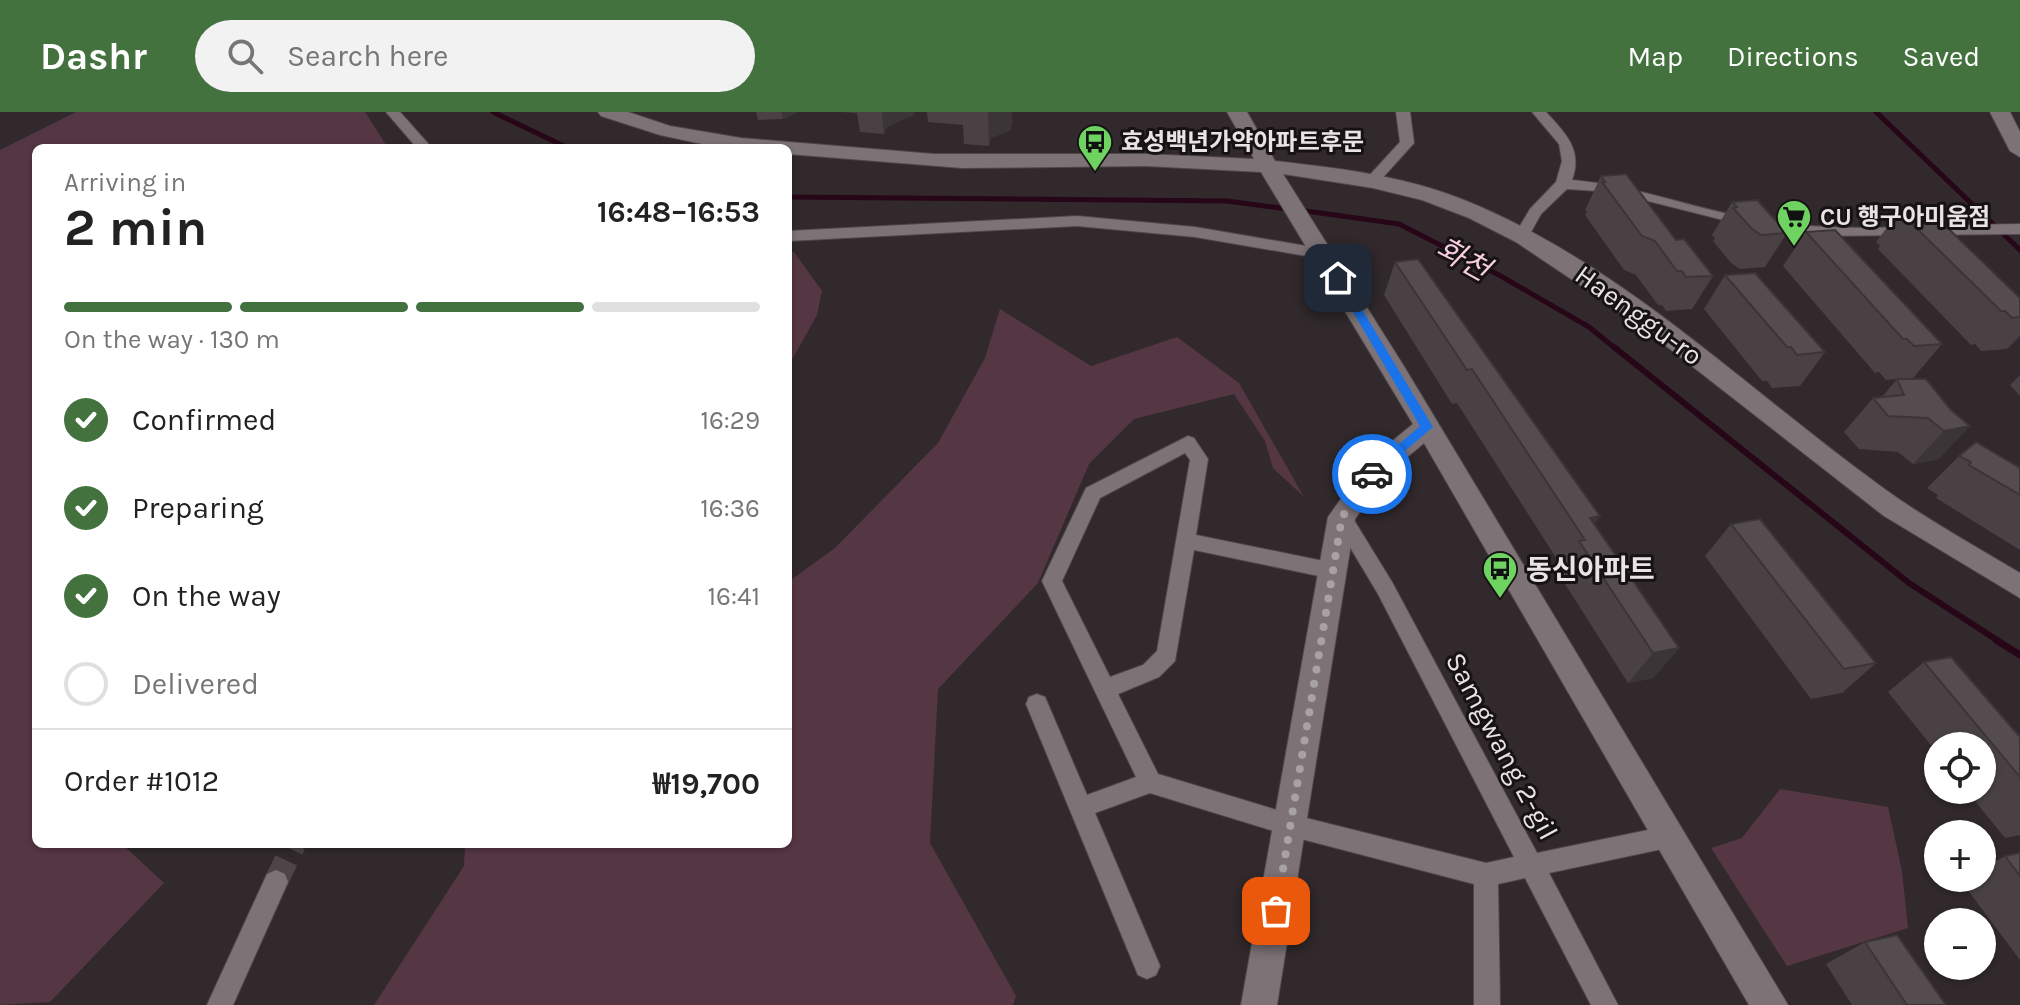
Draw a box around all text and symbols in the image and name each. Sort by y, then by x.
search box [195,20,755,92]
text: Dashr [40,34,147,79]
icon: search [223,34,267,78]
text: Search here [287,38,448,74]
text: Map [1628,40,1683,73]
text: Directions [1727,40,1859,73]
text: Saved [1903,40,1980,73]
bus stop icon: 효성백년가약아파트후문 [1076,123,1114,173]
place label: 효성백년가약아파트후문 [1121,128,1364,156]
text: Arriving in [64,167,186,198]
text: 16:48–16:53 [597,194,760,230]
text: 2 min [64,197,207,258]
supermarket icon: CU 행구아미움점 [1775,198,1813,248]
place label: CU 행구아미움점 [1820,203,1990,231]
water label: 화천 [1430,230,1499,290]
pin [1304,244,1372,312]
icon: home [1316,256,1360,300]
street label: Haenggu-ro [1569,258,1709,372]
text: On the way · 130 m [64,324,280,355]
icon: check [64,398,108,442]
text: Confirmed [132,402,276,438]
text: 16:29 [700,405,760,436]
courier [1332,434,1412,514]
icon: car [1350,452,1394,496]
icon: check [64,486,108,530]
text: Preparing [132,490,264,526]
text: 16:36 [700,493,760,524]
bus stop icon: 동신아파트 [1481,550,1519,600]
place label: 동신아파트 [1526,553,1655,586]
icon: check [64,574,108,618]
text: On the way [132,578,281,614]
text: 16:41 [707,581,760,612]
street label: Samgwang 2-gil [1439,647,1565,845]
text: Delivered [132,666,259,702]
map controls [1924,732,1996,980]
button: locate [1924,732,1996,804]
text: Order #1012 [64,763,219,799]
text: ₩19,700 [653,766,760,802]
button: + [1924,820,1996,892]
pin [1242,877,1310,945]
icon: bag [1254,889,1298,933]
button: − [1924,908,1996,980]

